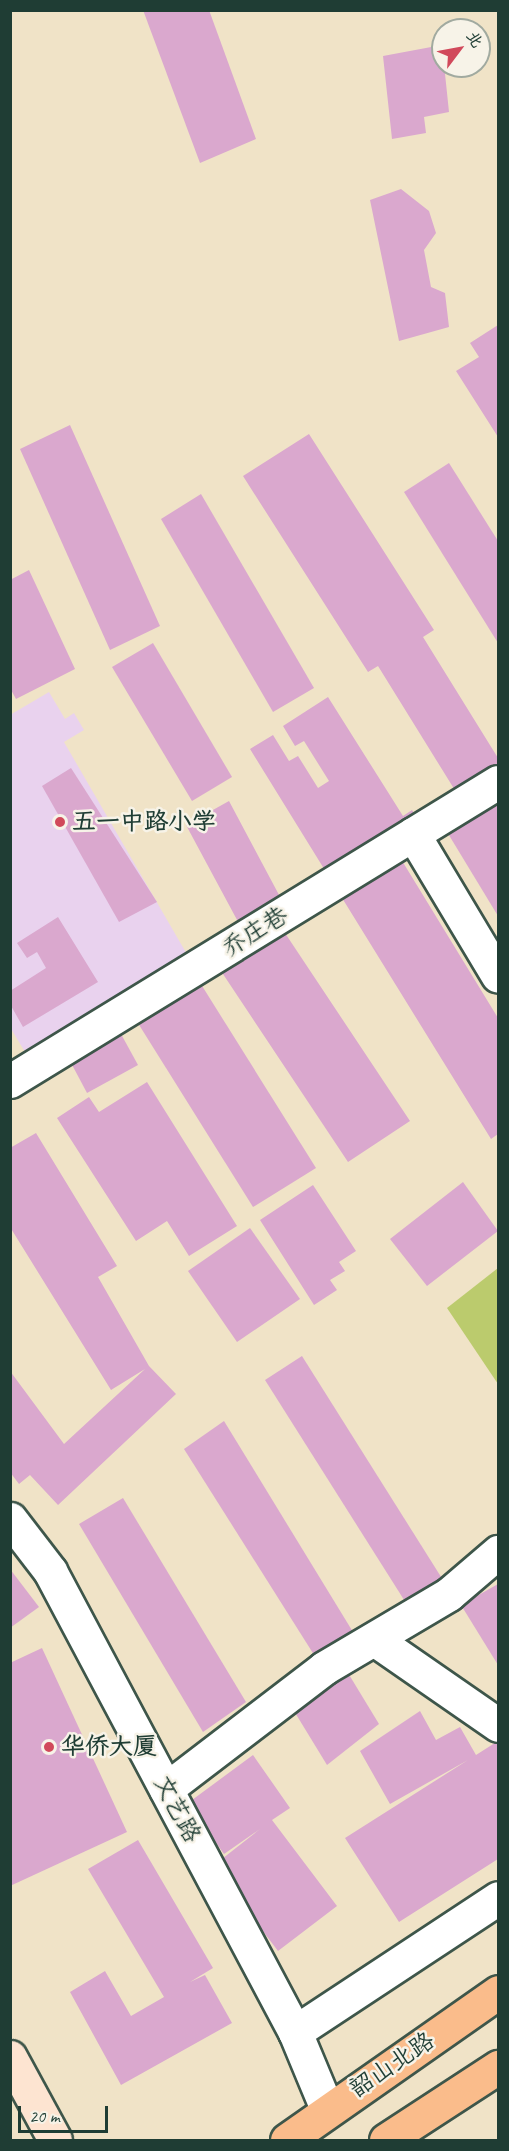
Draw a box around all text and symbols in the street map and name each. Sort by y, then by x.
north arrow [431,18,491,78]
text: 北 [462,27,487,52]
place label: 五一中路小学 [72,808,216,836]
marker: 五一中路小学 [53,815,67,829]
street label: 乔庄巷 [217,901,293,963]
place label: 华侨大厦 [61,1733,157,1761]
marker: 华侨大厦 [42,1740,56,1754]
street label: 文艺路 [147,1770,207,1848]
street label: 韶山北路 [344,2026,440,2104]
scale bar [21,2094,111,2132]
text: 20 m [29,2105,60,2127]

